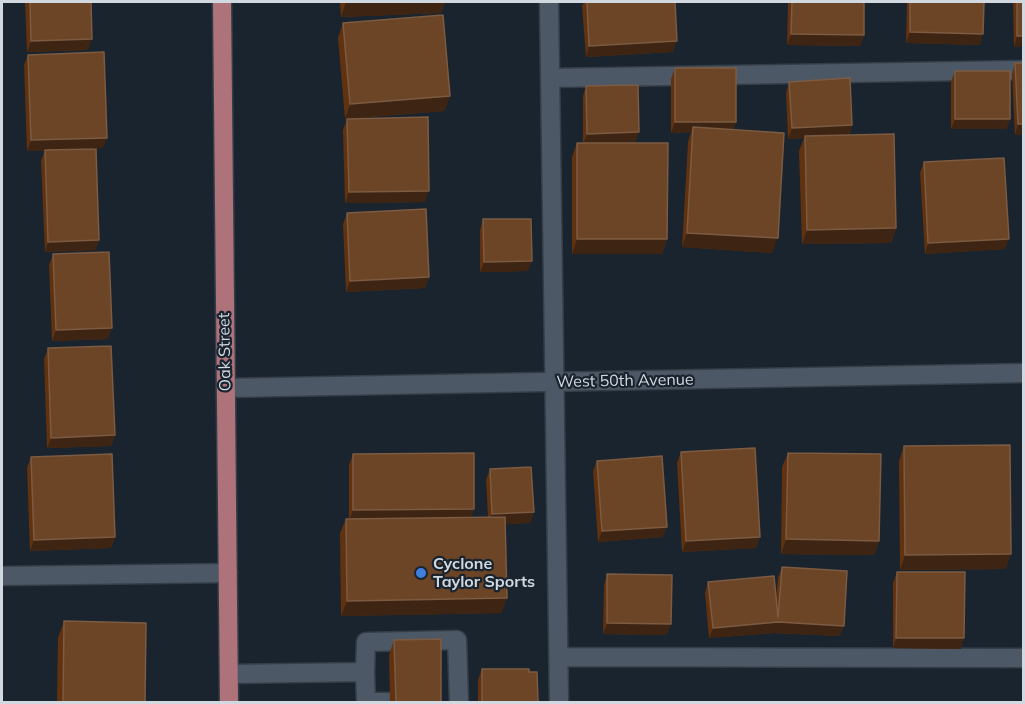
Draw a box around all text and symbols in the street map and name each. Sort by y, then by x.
street label: Oak Street [215,313,235,391]
street label: West 50th Avenue [556,370,694,392]
place label: Cyclone Taylor Sports [433,554,535,592]
marker: Cyclone Taylor Sports [414,566,428,580]

